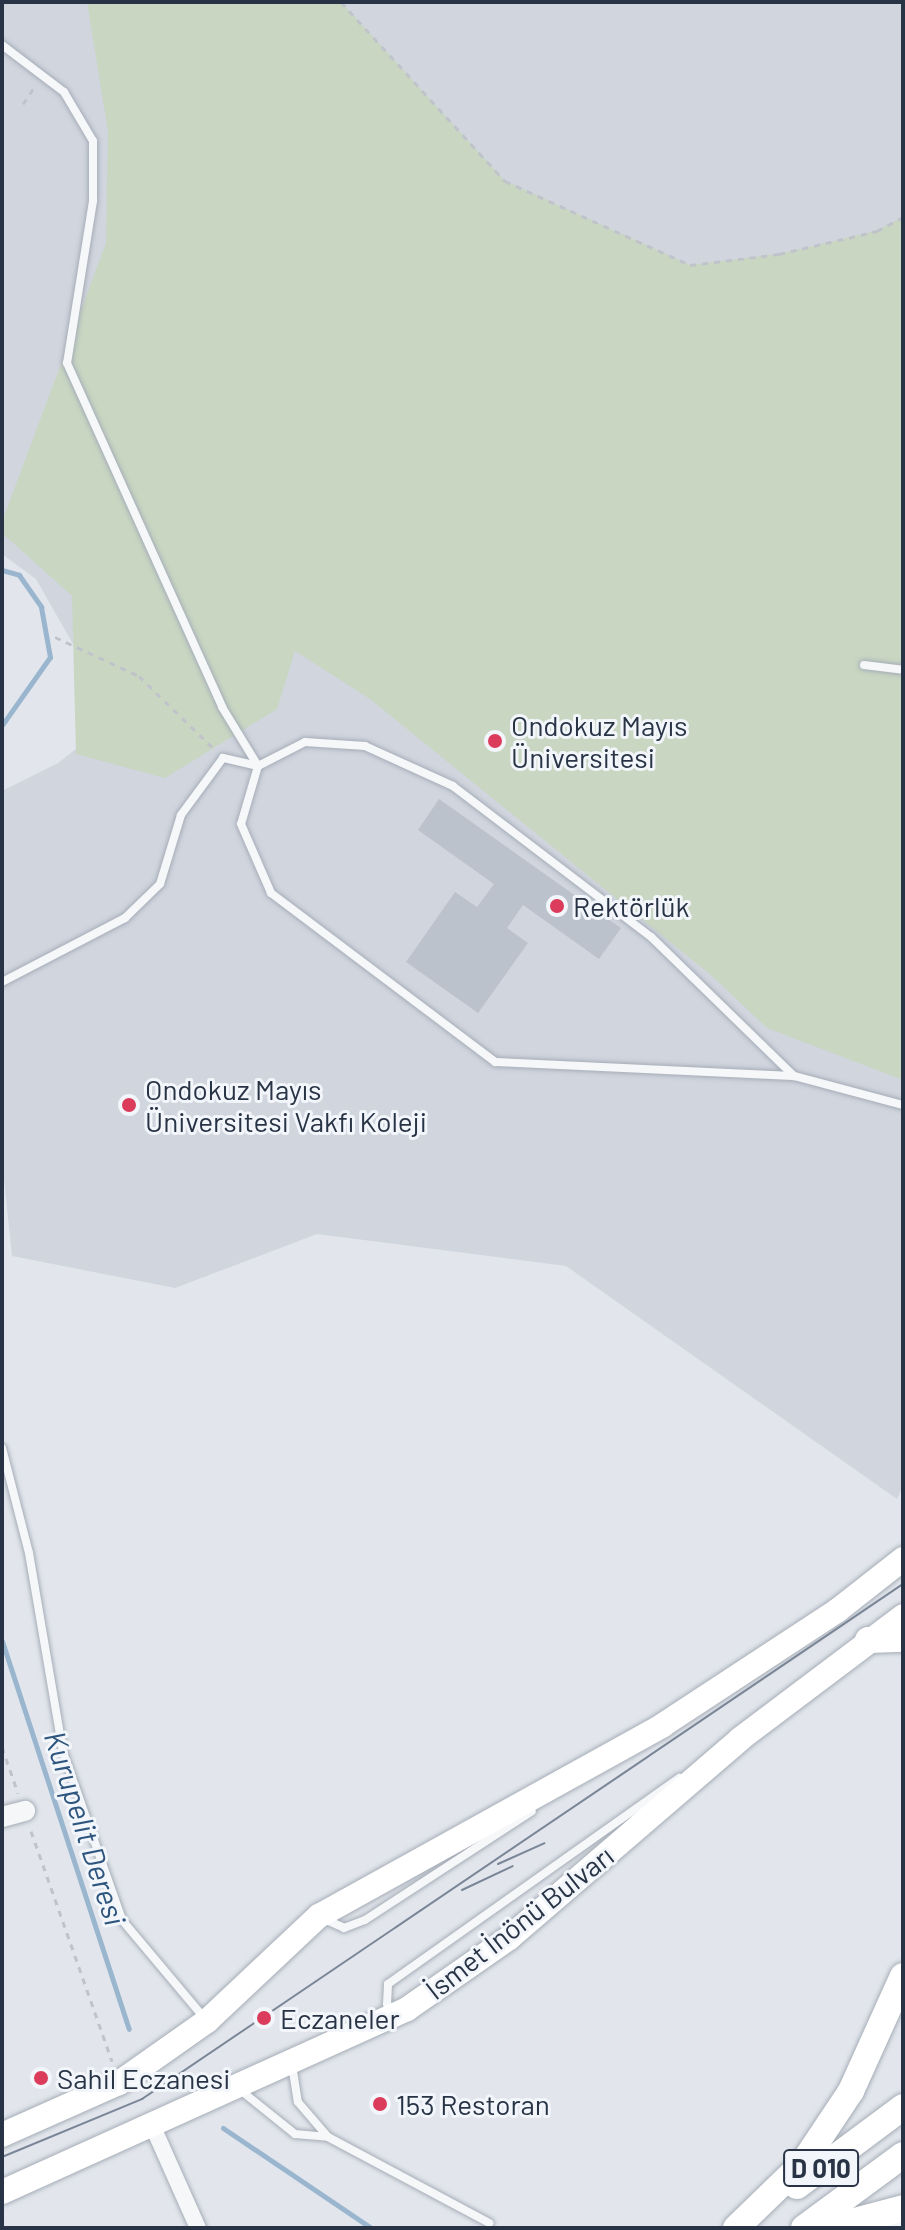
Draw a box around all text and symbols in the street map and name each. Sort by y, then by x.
place label: Ondokuz Mayıs Üniversitesi [511,708,687,774]
marker: Ondokuz Mayıs Üniversitesi [486,732,504,750]
place label: Rektörlük [573,889,690,923]
marker: Rektörlük [548,897,566,915]
place label: Ondokuz Mayıs Üniversitesi Vakfı Koleji [145,1072,427,1138]
marker: Ondokuz Mayıs Üniversitesi Vakfı Koleji [120,1096,138,1114]
water label: Kurupelit Deresi [38,1726,134,1930]
street label: İsmet İnönü Bulvarı [418,1838,620,2006]
place label: Eczaneler [280,2001,400,2035]
marker: Eczaneler [255,2009,273,2027]
place label: Sahil Eczanesi [57,2061,230,2095]
marker: Sahil Eczanesi [32,2069,50,2087]
place label: 153 Restoran [396,2087,550,2121]
marker: 153 Restoran [371,2095,389,2113]
road number: D 010 [783,2146,859,2190]

